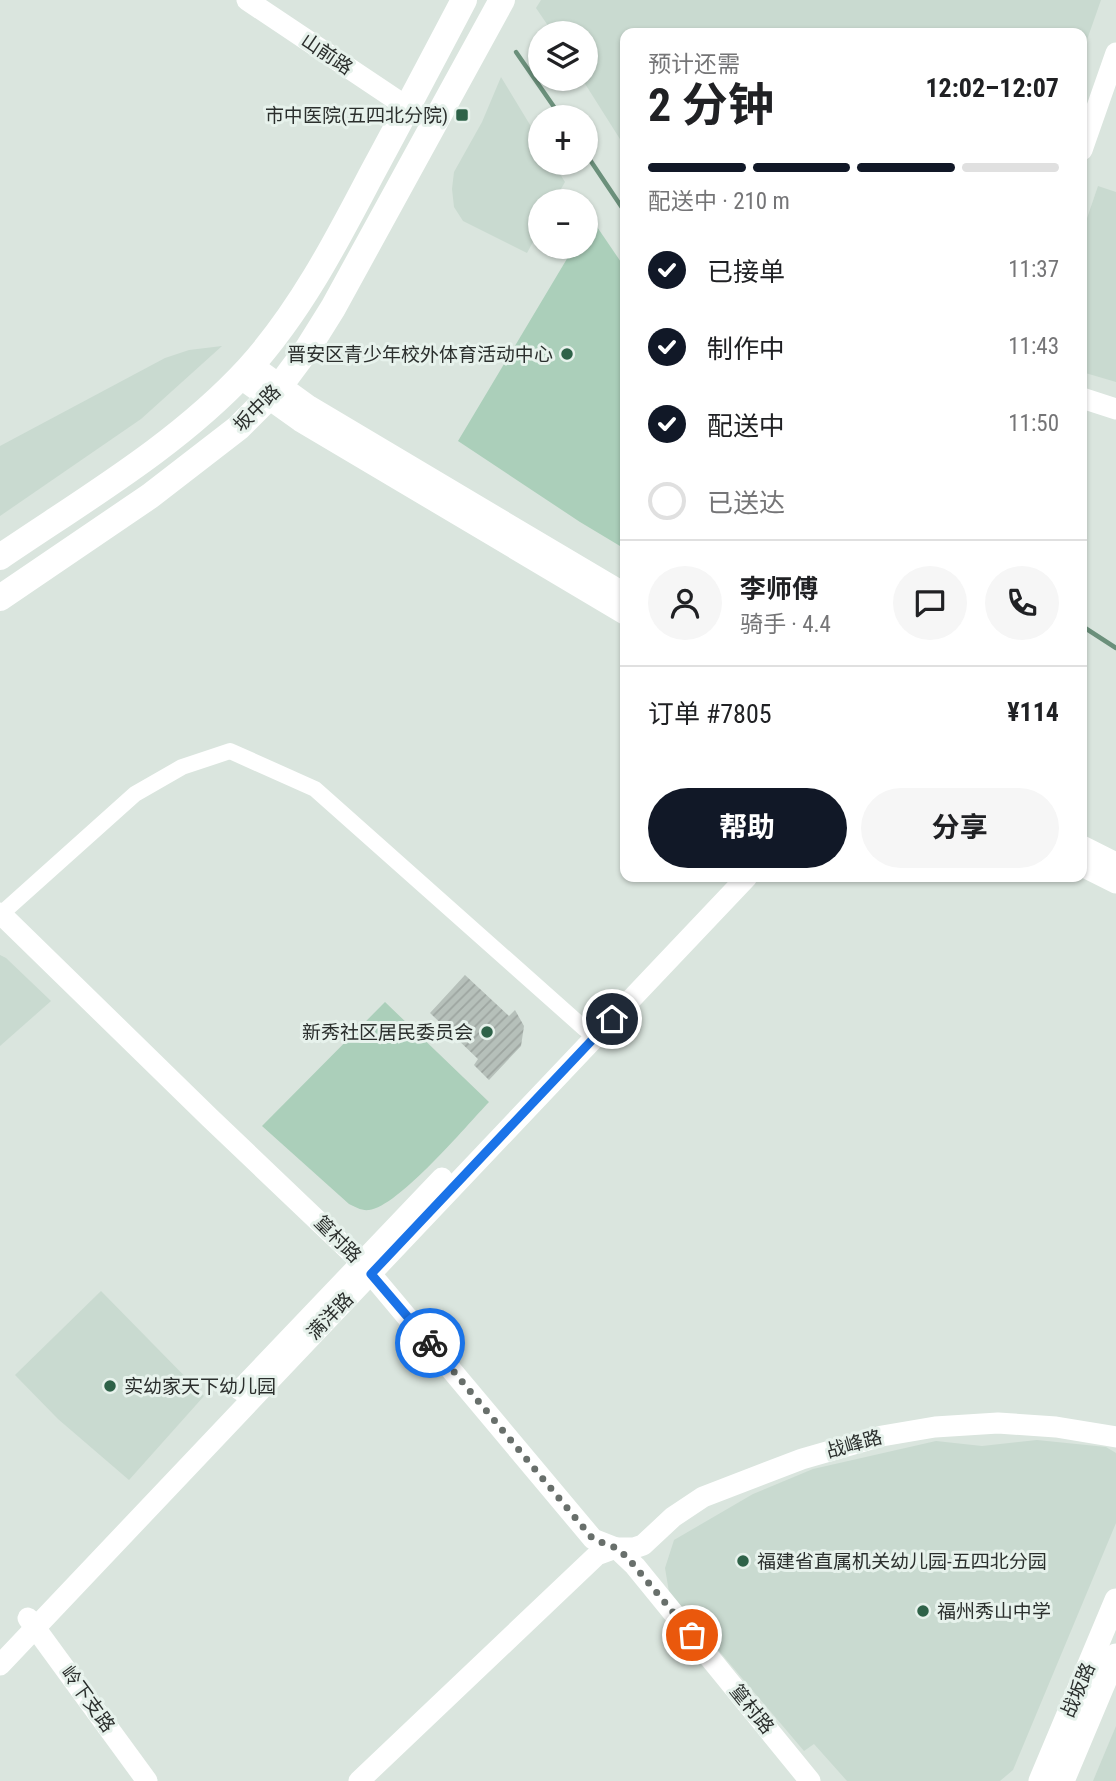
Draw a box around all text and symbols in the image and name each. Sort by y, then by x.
map controls [528,21,598,259]
button: layers [528,21,598,91]
street label: 山前路 [297,29,357,79]
text: 预计还需 [648,51,740,78]
text: 12:02–12:07 [925,73,1059,103]
text: 2 分钟 [648,78,774,132]
place label: 市中医院(五四北分院) [265,104,448,127]
button: + [528,105,598,175]
marker: 市中医院(五四北分院) [454,107,470,123]
text: 配送中 · 210 m [648,188,790,215]
button: − [528,189,598,259]
icon: check [648,251,686,289]
text: 11:37 [1008,256,1059,283]
text: 已接单 [707,257,785,287]
icon: check [648,328,686,366]
text: 11:43 [1008,333,1059,360]
text: 制作中 [707,334,785,364]
place label: 晋安区青少年校外体育活动中心 [287,343,553,366]
marker: 晋安区青少年校外体育活动中心 [559,346,575,362]
street label: 坂中路 [229,380,285,436]
icon: check [648,405,686,443]
text: 11:50 [1008,410,1059,437]
text: 配送中 [707,411,785,441]
text: 已送达 [707,488,785,518]
button: person [648,566,722,640]
button: chat [893,566,967,640]
button: phone [985,566,1059,640]
text: 李师傅 [740,574,818,604]
text: 骑手 · 4.4 [740,611,831,638]
text: ¥114 [1007,697,1059,727]
text: 订单 #7805 [648,699,772,729]
button: 帮助 [648,788,847,868]
button: 分享 [861,788,1059,868]
pin [582,989,642,1049]
icon: home [593,1000,631,1038]
place label: 新秀社区居民委员会 [302,1021,473,1044]
marker: 新秀社区居民委员会 [479,1024,495,1040]
street label: 篁村路 [310,1211,366,1267]
street label: 满洋路 [302,1288,358,1344]
courier [395,1308,465,1378]
icon: bike [411,1324,449,1362]
place label: 实幼家天下幼儿园 [124,1375,276,1398]
marker: 实幼家天下幼儿园 [102,1378,118,1394]
street label: 战峰路 [823,1425,885,1463]
place label: 福建省直属机关幼儿园-五四北分园 [757,1550,1047,1573]
marker: 福建省直属机关幼儿园-五四北分园 [735,1553,751,1569]
place label: 福州秀山中学 [937,1600,1051,1623]
marker: 福州秀山中学 [915,1603,931,1619]
pin [662,1605,722,1665]
icon: bag [673,1616,711,1654]
street label: 战坂路 [1056,1659,1100,1721]
street label: 岭下支路 [56,1661,120,1737]
street label: 篁村路 [725,1680,779,1738]

